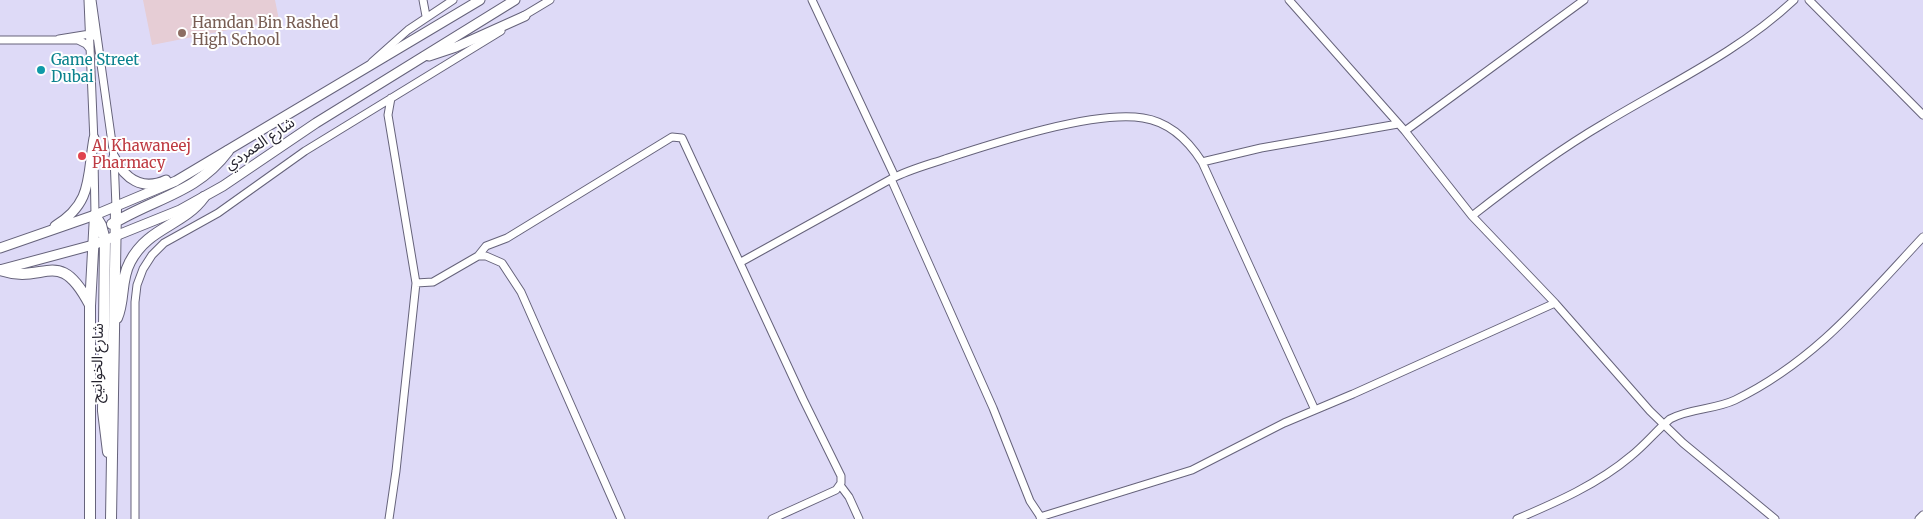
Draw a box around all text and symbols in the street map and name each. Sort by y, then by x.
place label: Hamdan Bin Rashed High School [192,15,339,50]
marker: Hamdan Bin Rashed High School [176,27,188,39]
place label: Game Street Dubai [51,52,139,87]
marker: Game Street Dubai [35,64,47,76]
street label: شارع العمردي [221,114,299,174]
place label: Al Khawaneej Pharmacy [92,138,191,173]
marker: Al Khawaneej Pharmacy [76,150,88,162]
street label: شارع الخوانيج [88,323,108,403]

